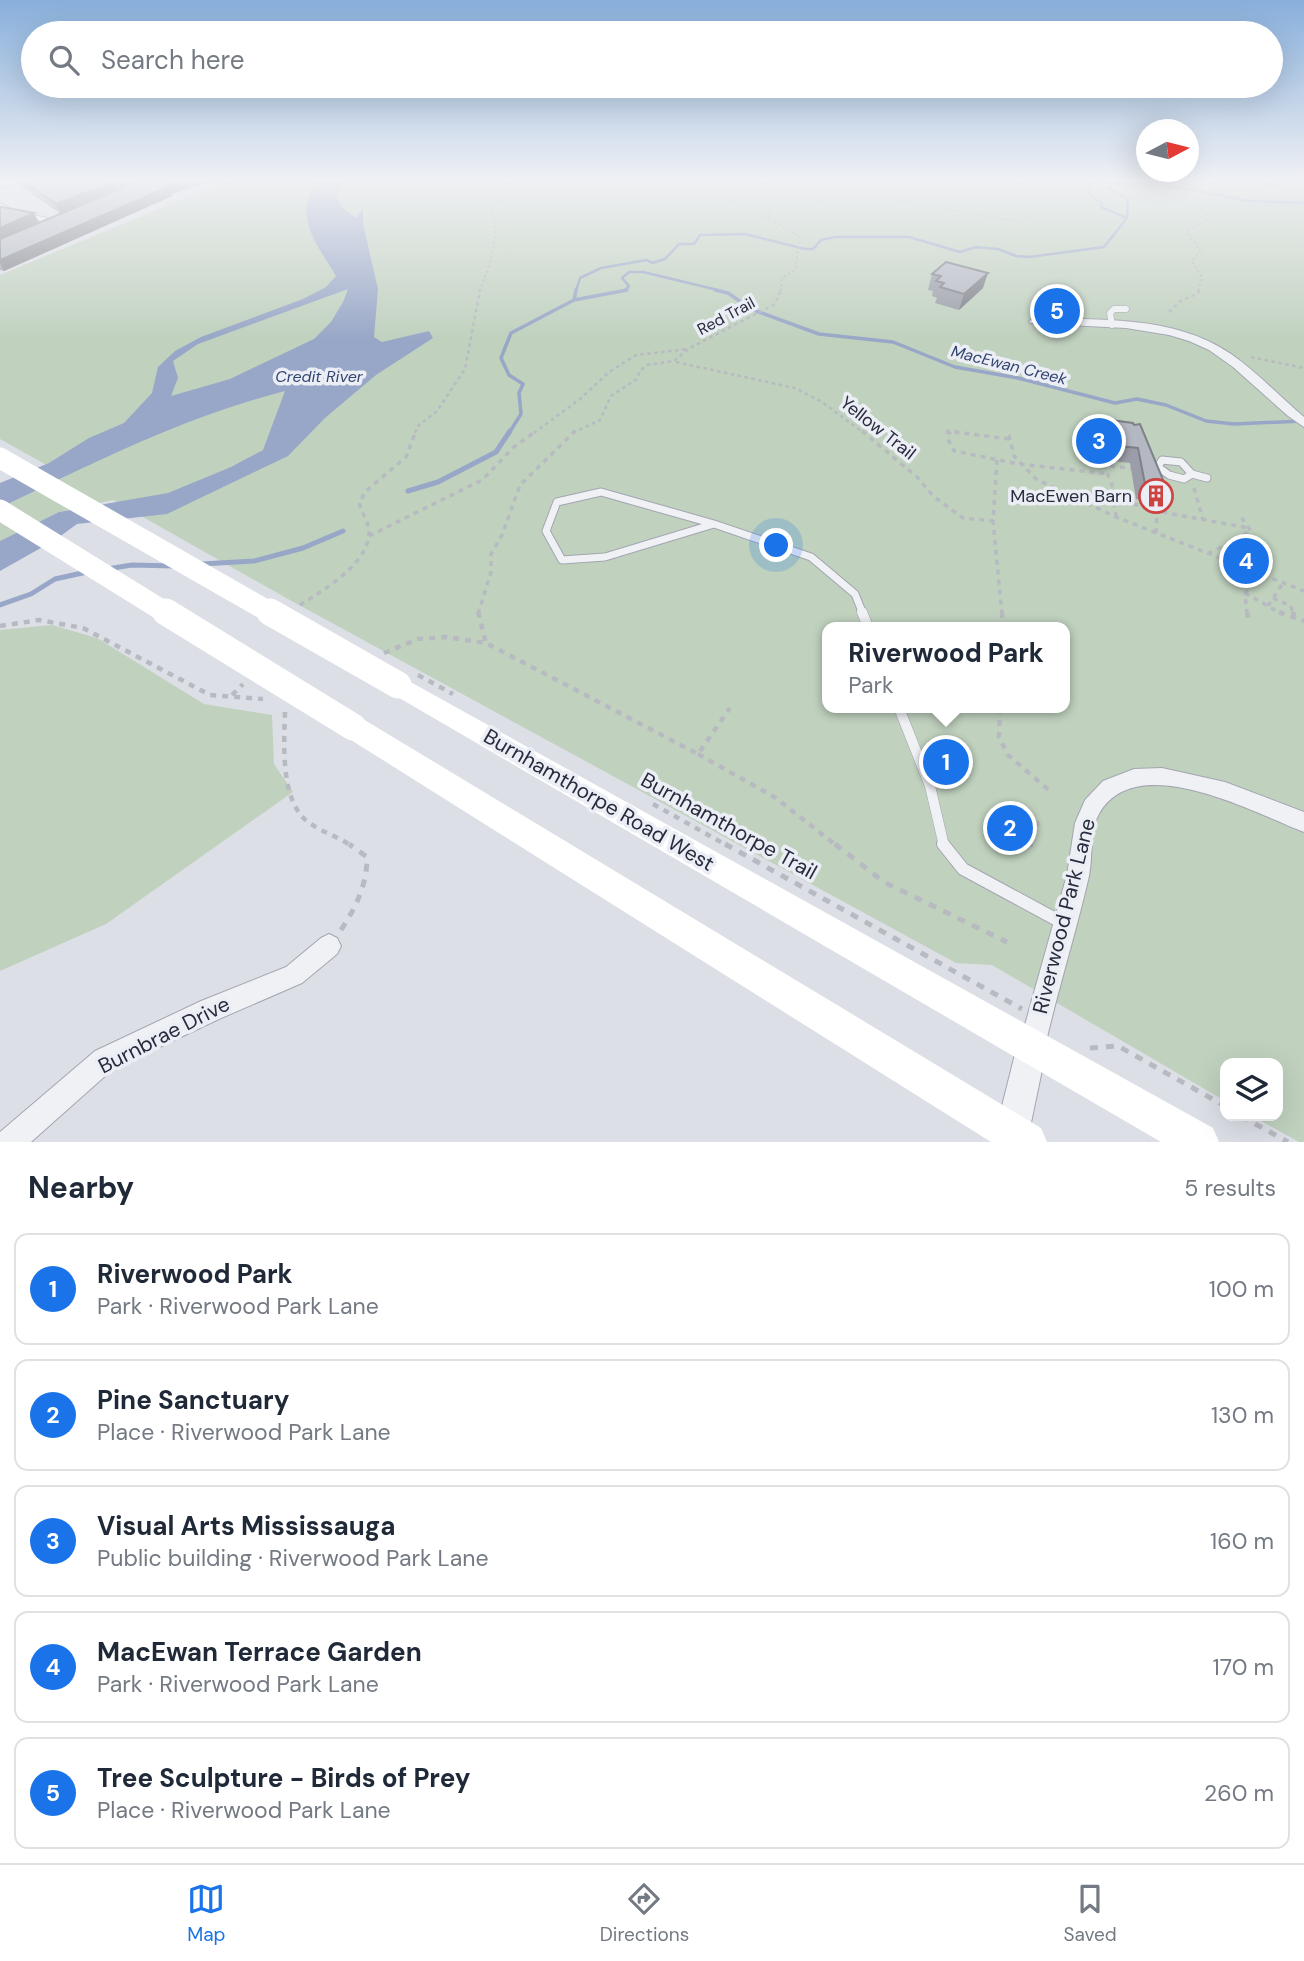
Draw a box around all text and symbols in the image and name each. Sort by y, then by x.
search box [21,21,1283,98]
icon: search [45,41,83,79]
text: Search here [101,43,244,77]
north arrow [1136,119,1199,182]
pin: 5 [1034,285,1080,337]
street label: Red Trail [693,292,759,340]
water label: MacEwan Creek [949,340,1070,390]
water label: Credit River [275,366,364,387]
street label: Yellow Trail [835,391,921,465]
pin: 3 [1076,415,1122,467]
building icon: MacEwen Barn [1137,477,1175,515]
place label: MacEwen Barn [1010,484,1132,508]
your location [759,528,793,562]
pin: 4 [1223,535,1269,587]
popup [822,622,1070,713]
text: Riverwood Park [848,636,1044,670]
text: Park [848,670,894,700]
street label: Burnhamthorpe Road West [479,722,719,878]
pin: 1 [923,736,969,788]
street label: Burnhamthorpe Trail [636,766,822,886]
pin: 2 [987,802,1033,854]
street label: Riverwood Park Lane [1026,815,1102,1017]
street label: Burnbrae Drive [93,990,235,1080]
map controls [1220,1058,1283,1121]
button: layers [1220,1058,1283,1121]
text: Nearby [28,1168,134,1207]
text: 5 results [1184,1173,1276,1203]
text: Riverwood Park [97,1257,293,1291]
text: 1 [49,1274,57,1304]
text: 100 m [1209,1274,1274,1304]
text: Park · Riverwood Park Lane [97,1291,379,1321]
text: Pine Sanctuary [97,1383,289,1417]
text: 2 [46,1400,60,1430]
text: 130 m [1211,1400,1274,1430]
text: Place · Riverwood Park Lane [97,1417,391,1447]
text: Visual Arts Mississauga [97,1509,395,1543]
text: 3 [46,1526,60,1556]
text: 160 m [1210,1526,1274,1556]
text: Public building · Riverwood Park Lane [97,1543,489,1573]
text: MacEwan Terrace Garden [97,1635,422,1669]
text: 4 [46,1652,60,1682]
text: 170 m [1213,1652,1274,1682]
text: Park · Riverwood Park Lane [97,1669,379,1699]
text: Tree Sculpture - Birds of Prey [97,1761,471,1795]
text: 5 [46,1778,60,1808]
text: 260 m [1204,1778,1274,1808]
text: Place · Riverwood Park Lane [97,1795,391,1825]
tab: Map [187,1880,225,1947]
tab: Directions [600,1880,689,1947]
tab: Saved [1064,1880,1117,1947]

